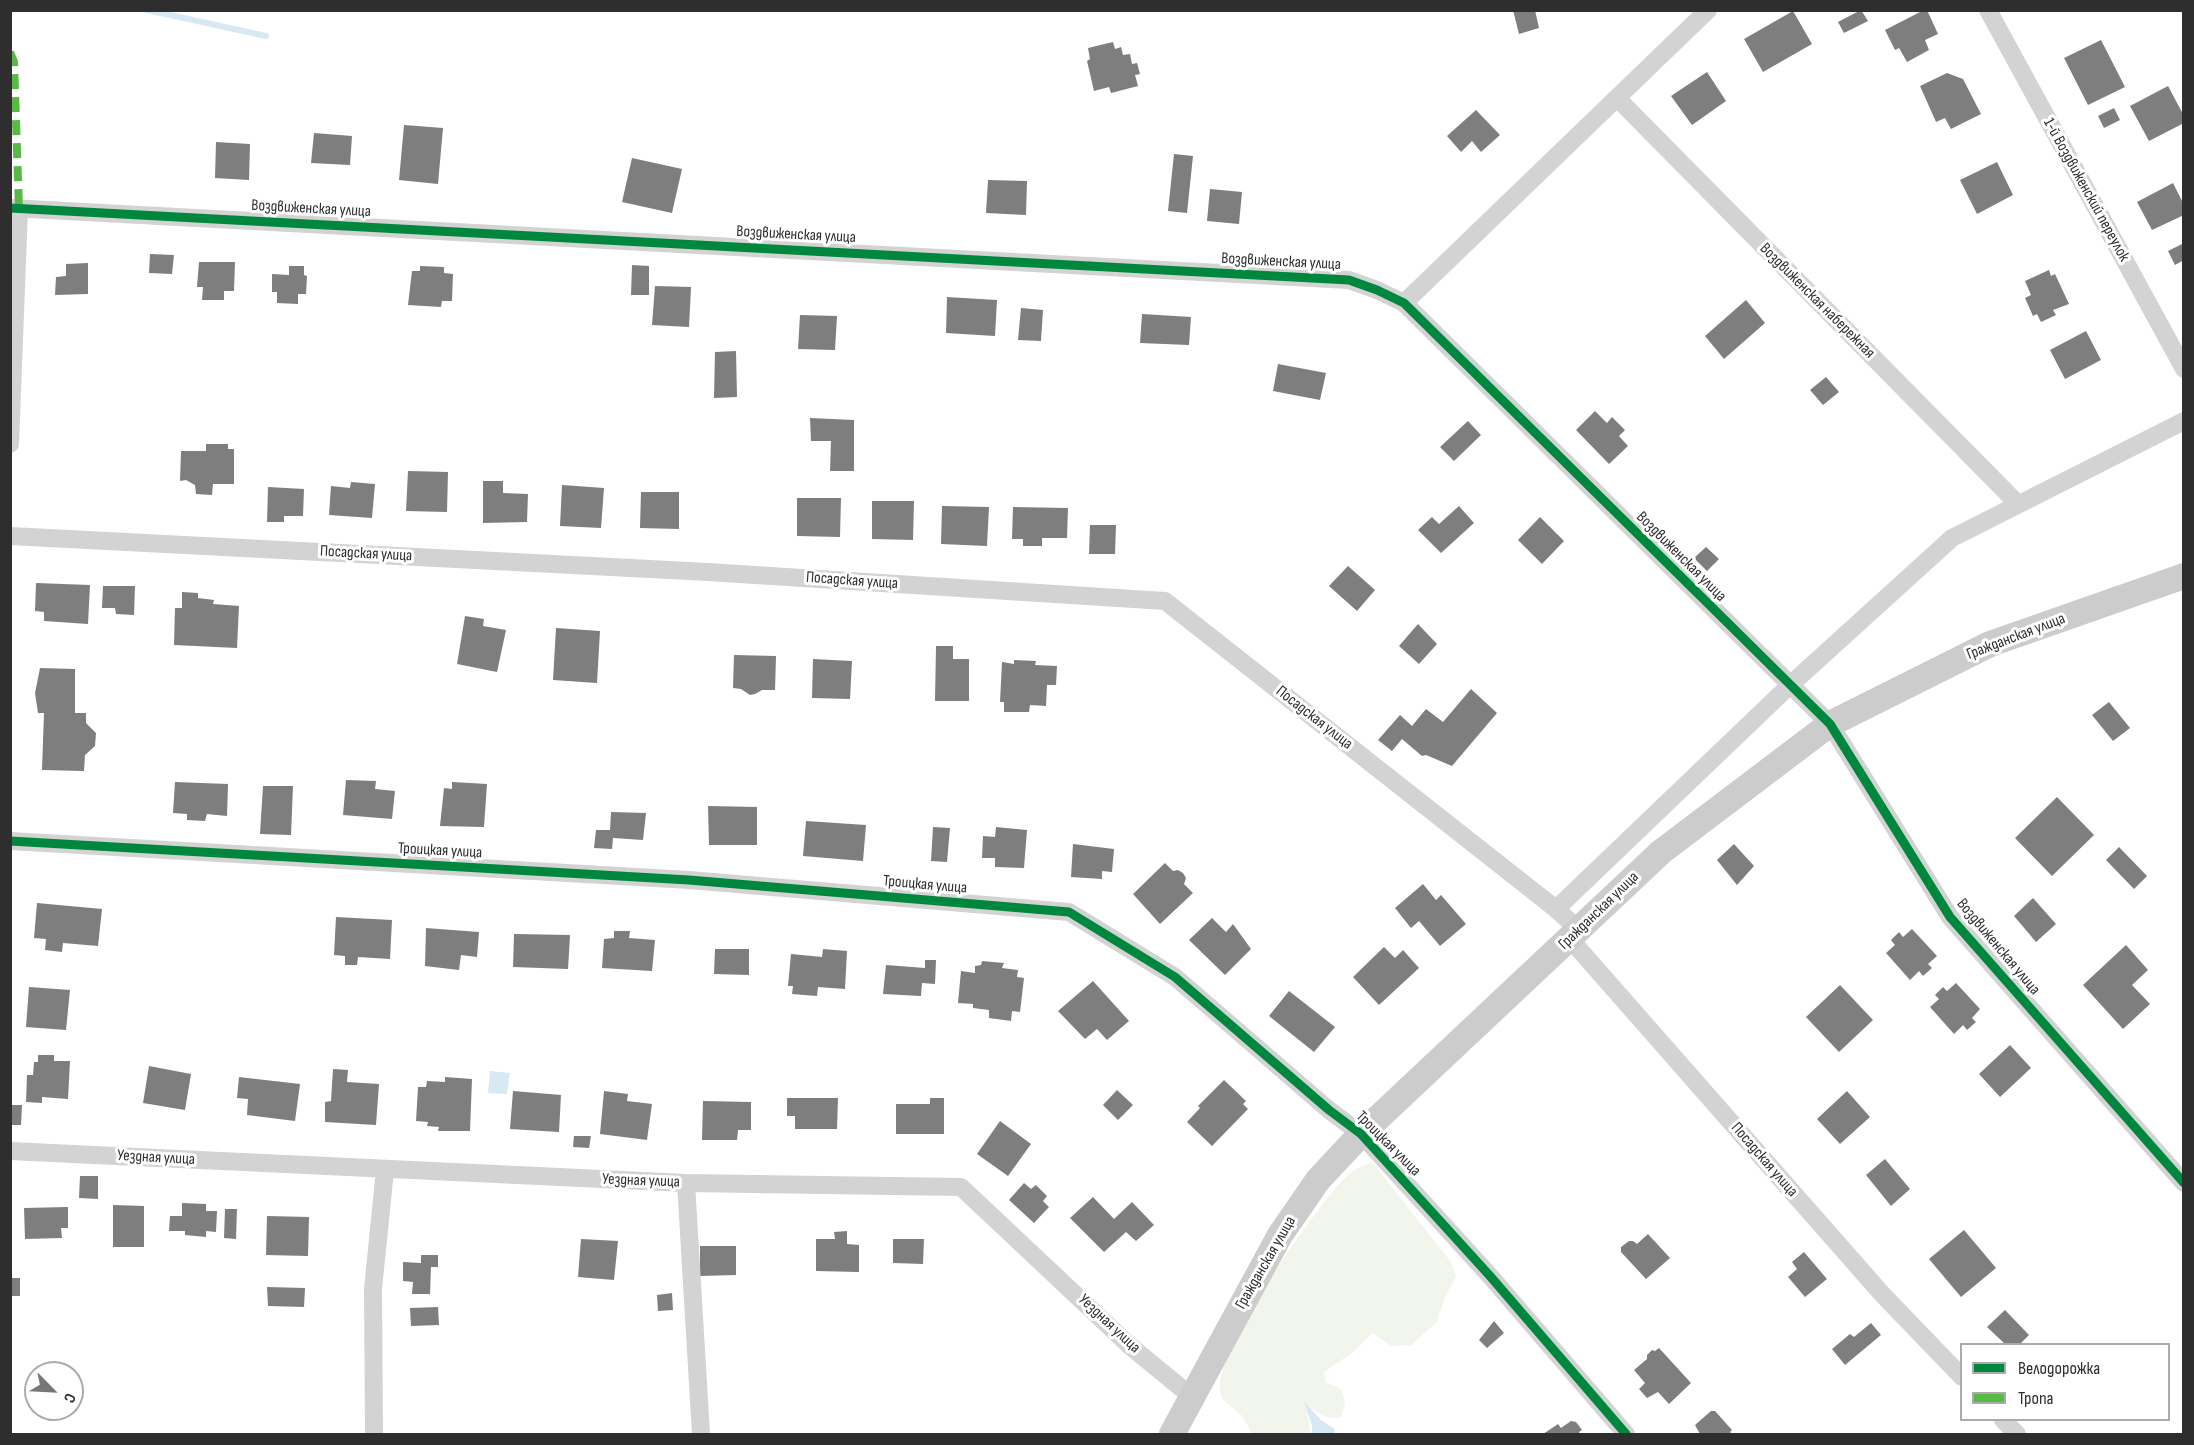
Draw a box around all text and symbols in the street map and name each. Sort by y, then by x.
street label: 1-й Воздвиженский переулок [2039,115,2133,265]
street label: Воздвиженская улица [251,196,371,222]
street label: Воздвиженская улица [736,222,856,248]
street label: Воздвиженская набережная [1755,239,1879,363]
street label: Воздвиженская улица [1221,249,1341,275]
street label: Воздвиженская улица [1632,508,1730,606]
street label: Посадская улица [319,542,413,566]
street label: Посадская улица [805,568,899,594]
street label: Гражданская улица [1964,609,2068,665]
street label: Посадская улица [1272,682,1356,754]
street label: Троицкая улица [397,839,483,863]
street label: Гражданская улица [1555,868,1643,954]
street label: Троицкая улица [882,872,968,898]
street label: Воздвиженская улица [1952,895,2044,999]
street label: Троицкая улица [1351,1107,1425,1181]
street label: Посадская улица [1726,1119,1802,1201]
street label: Уездная улица [117,1146,195,1170]
street label: Уездная улица [602,1170,680,1192]
street label: Гражданская улица [1232,1213,1300,1313]
street label: Уездная улица [1074,1290,1144,1358]
legend [1960,1343,2170,1421]
text: Велодорожка [2018,1358,2100,1379]
north arrow [24,1361,84,1421]
text: Тропа [2018,1388,2054,1409]
text: С [59,1390,79,1405]

